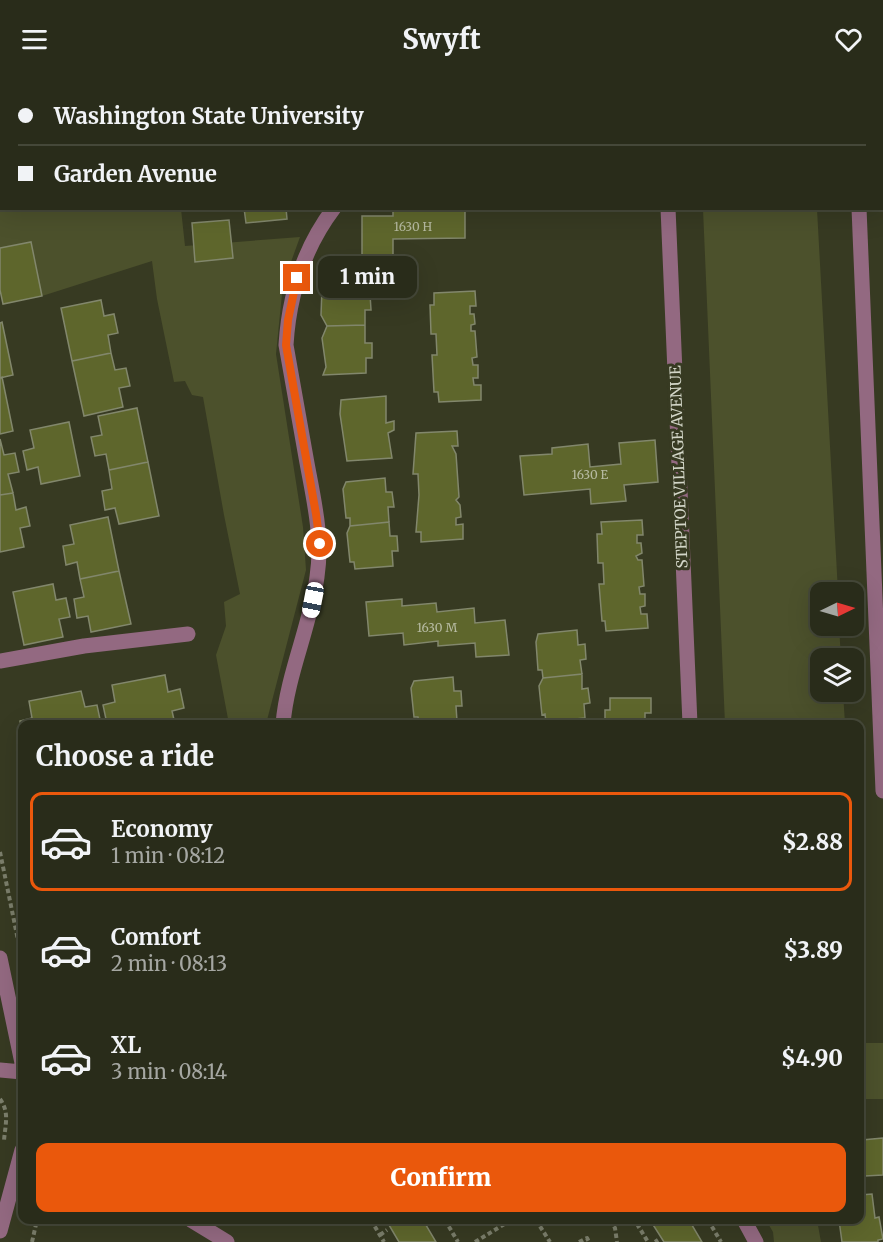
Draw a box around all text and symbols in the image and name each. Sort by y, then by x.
text: Swyft [402,22,481,56]
icon: menu [18,23,51,56]
icon: heart [832,23,865,56]
text: Washington State University [54,102,364,130]
text: Garden Avenue [54,160,217,188]
house number: 1630 H [394,219,433,234]
callout: 1 min [318,257,417,299]
route end [283,264,310,291]
text: 1 min [340,264,395,289]
street label: STEPTOE VILLAGE AVENUE [665,365,692,569]
house number: 1630 E [572,467,609,482]
route start [306,530,333,557]
car [301,581,325,619]
north arrow [810,582,864,636]
map controls [810,582,864,702]
house number: 1630 M [417,620,457,635]
button: layers [810,648,864,702]
text: Choose a ride [36,739,214,773]
icon: car [39,815,93,869]
text: Economy [111,815,212,843]
text: $2.88 [782,828,843,856]
text: 1 min · 08:12 [111,843,225,868]
icon: car [39,923,93,977]
text: Comfort [111,923,201,951]
text: $3.89 [784,936,843,964]
text: 2 min · 08:13 [111,951,227,976]
icon: car [39,1031,93,1085]
text: XL [111,1031,141,1059]
text: $4.90 [781,1044,843,1072]
text: 3 min · 08:14 [111,1059,227,1084]
button: Confirm [36,1143,846,1212]

